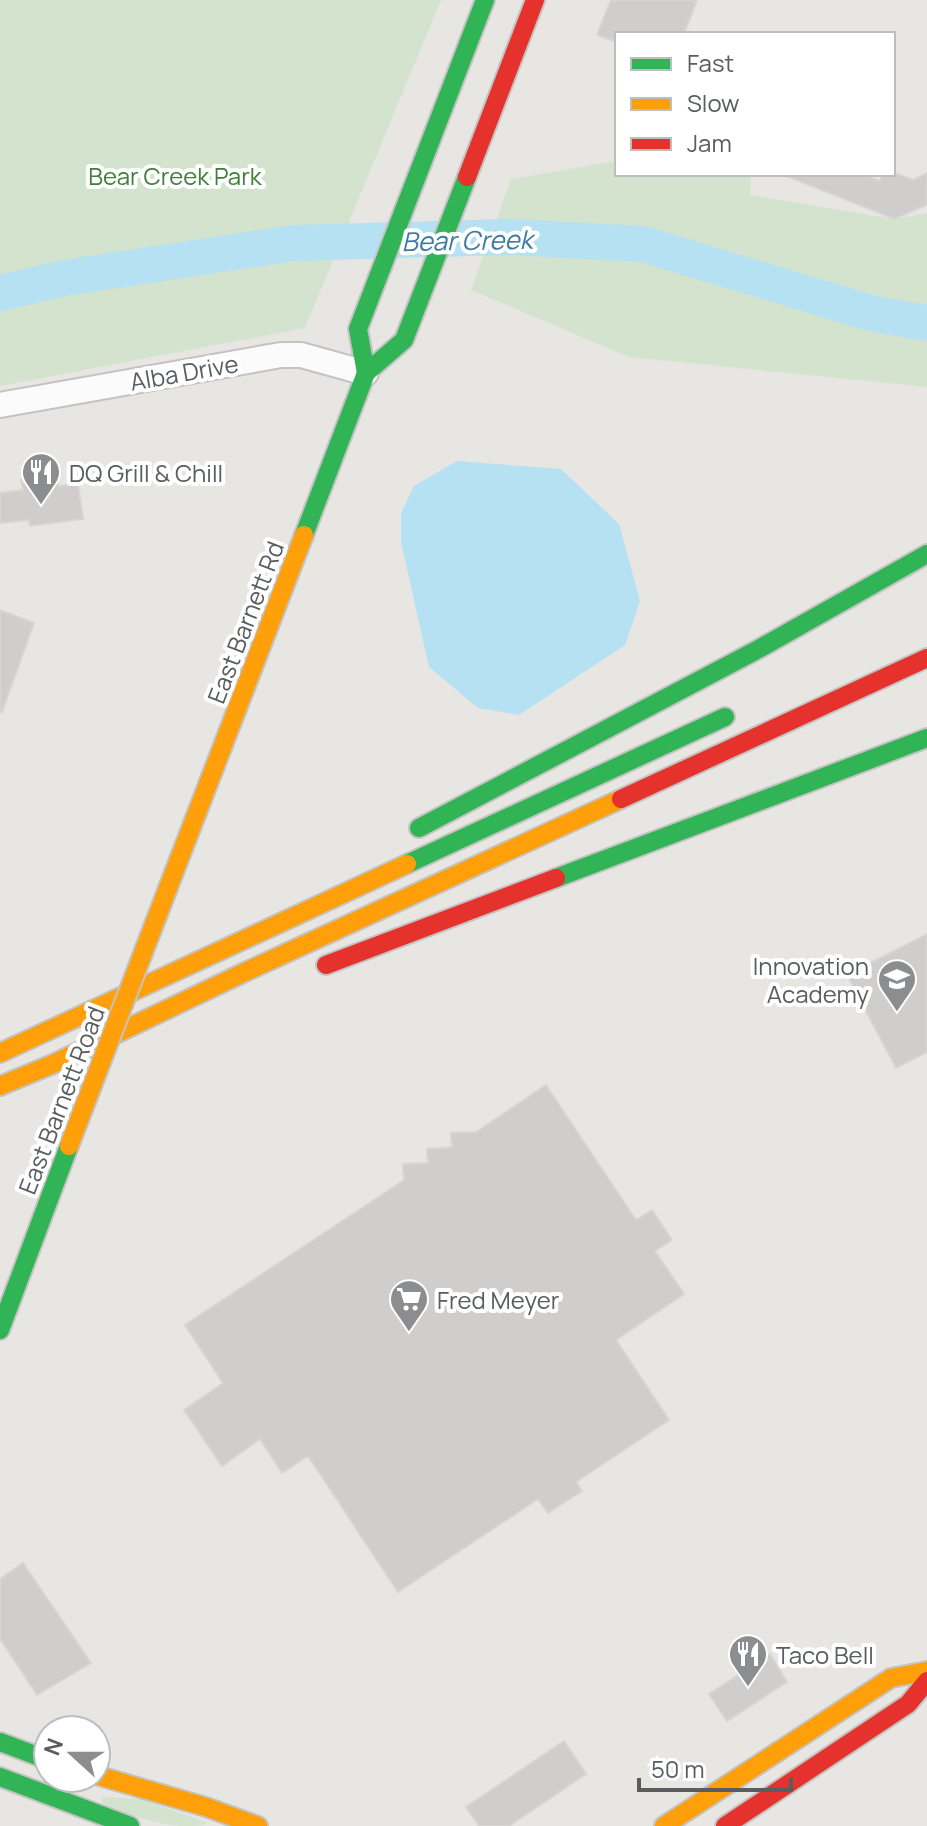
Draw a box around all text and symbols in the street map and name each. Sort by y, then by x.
legend [615,32,895,176]
text: Fast [687,46,734,79]
text: Slow [687,86,740,119]
text: Jam [687,126,732,159]
park label: Bear Creek Park [88,159,263,192]
water label: Bear Creek [401,221,537,259]
street label: Alba Drive [127,346,241,398]
restaurant icon: DQ Grill & Chill [20,451,62,506]
place label: DQ Grill & Chill [69,456,223,489]
street label: East Barnett Rd [199,536,291,708]
place label: Innovation Academy [753,949,869,1010]
school or university icon: Innovation Academy [876,958,918,1013]
street label: East Barnett Road [10,1001,112,1199]
supermarket icon: Fred Meyer [388,1278,430,1333]
place label: Fred Meyer [437,1283,560,1316]
restaurant icon: Taco Bell [727,1633,769,1688]
place label: Taco Bell [776,1638,874,1671]
north arrow [32,1714,112,1794]
text: N [36,1734,70,1760]
scale bar [639,1742,791,1792]
text: 50 m [651,1752,705,1785]

